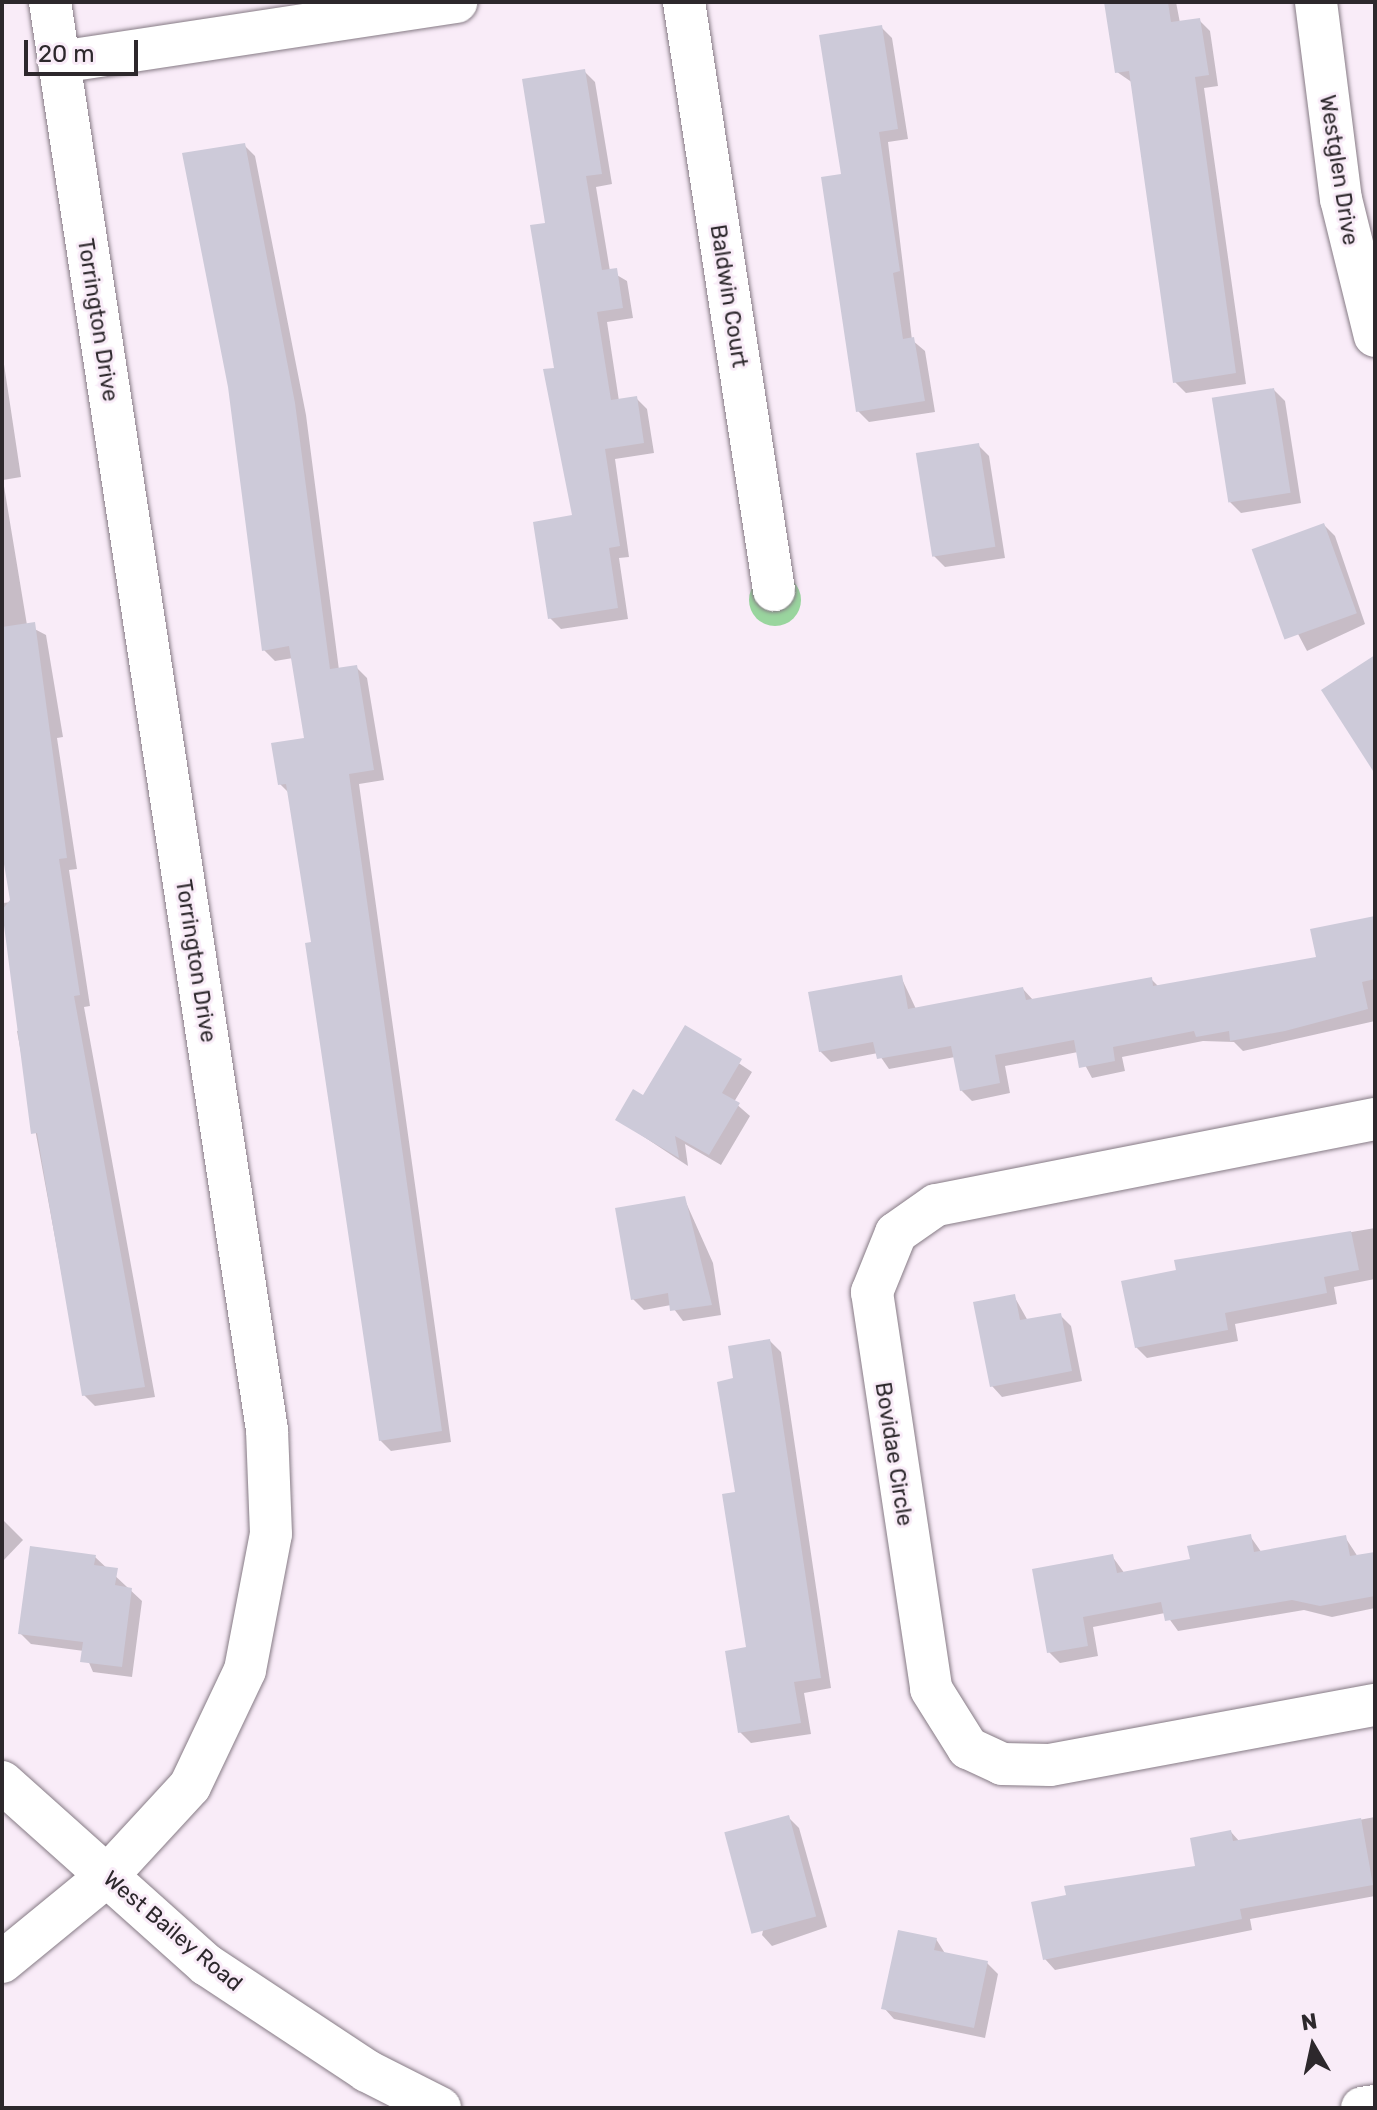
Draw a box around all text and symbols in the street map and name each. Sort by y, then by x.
scale bar [28,24,142,74]
text: 20 m [38,40,95,68]
street label: Westglen Drive [1314,93,1364,247]
street label: Baldwin Court [705,223,753,369]
street label: Torrington Drive [72,237,124,403]
street label: Torrington Drive [170,878,222,1044]
street label: Bovidae Circle [870,1380,918,1528]
street label: West Bailey Road [98,1865,248,1997]
north arrow [1273,2006,1353,2086]
text: N [1299,2007,1319,2036]

